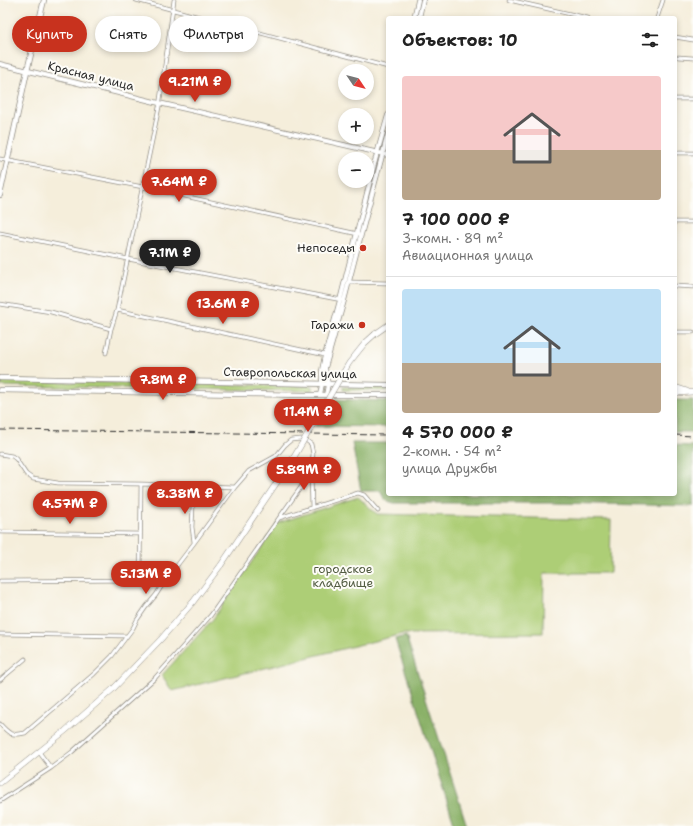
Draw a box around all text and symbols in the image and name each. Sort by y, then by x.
chip: Купить [12,16,87,52]
chip: Снять [95,16,161,52]
chip: Фильтры [169,16,258,52]
text: Объектов: 10 [402,29,518,51]
icon: filters [639,29,661,51]
street label: Красная улица [46,58,136,95]
north arrow [338,64,374,100]
map controls [338,64,374,188]
pin: 9.21M ₽ [158,69,232,103]
text: 9.21M ₽ [168,73,222,90]
icon: home [496,102,568,174]
button: + [338,108,374,144]
button: − [338,152,374,188]
pin: 7.64M ₽ [142,169,216,203]
text: 7.64M ₽ [151,173,207,190]
text: 7 100 000 ₽ [402,208,510,230]
text: 3-комн. · 89 m² [402,230,503,247]
pin: 7.1M ₽ [137,240,203,274]
place label: Непоседы [297,240,355,256]
marker: Непоседы [358,243,368,253]
text: 7.1M ₽ [148,244,192,261]
text: Авиационная улица [402,247,533,264]
pin: 13.6M ₽ [186,291,260,325]
text: 13.6M ₽ [196,295,250,312]
icon: home [496,315,568,387]
place label: Гаражи [311,317,354,333]
marker: Гаражи [357,320,367,330]
street label: Ставропольская улица [223,364,357,382]
pin: 7.8M ₽ [130,367,196,401]
text: 7.8M ₽ [139,371,187,388]
pin: 11.4M ₽ [271,399,345,433]
text: 11.4M ₽ [283,403,333,420]
text: 4 570 000 ₽ [402,421,513,443]
text: 2-комн. · 54 m² [402,443,502,460]
pin: 5.89M ₽ [267,457,341,491]
text: улица Дружбы [402,460,497,477]
text: 5.89M ₽ [276,461,332,478]
pin: 8.38M ₽ [148,481,222,515]
text: 8.38M ₽ [156,485,214,502]
pin: 4.57M ₽ [33,491,107,525]
text: 4.57M ₽ [42,495,98,512]
pin: 5.13M ₽ [109,561,183,595]
park label: городское кладбище [313,561,374,591]
text: 5.13M ₽ [120,565,172,582]

